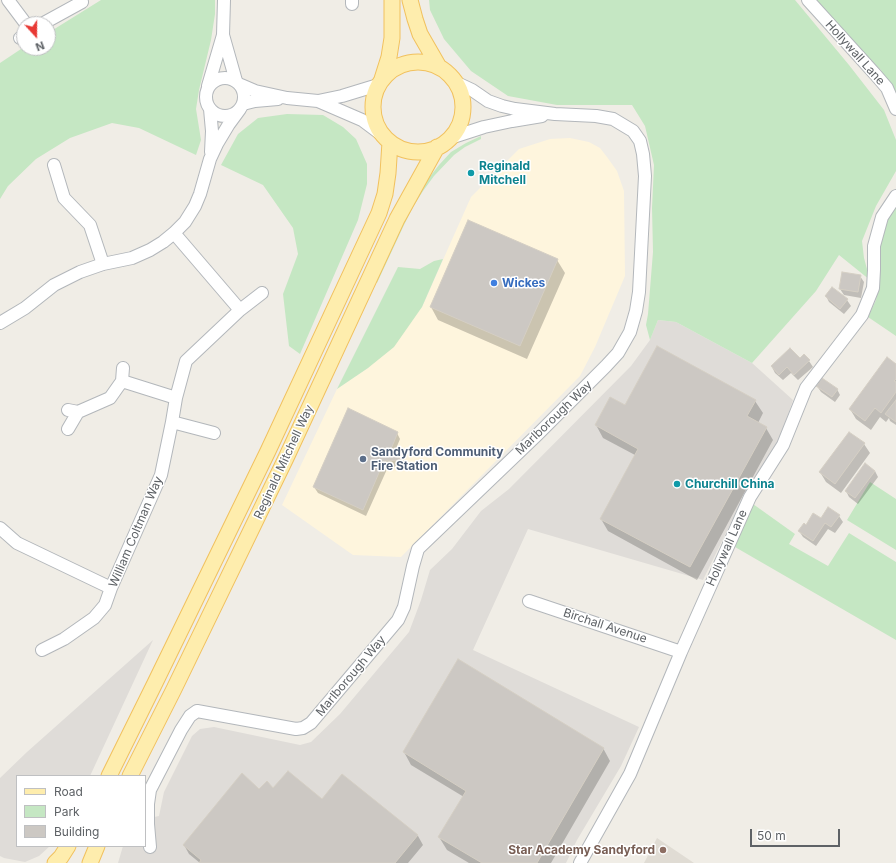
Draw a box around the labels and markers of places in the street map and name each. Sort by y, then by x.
place label: Reginald Mitchell [479,159,530,187]
marker: Reginald Mitchell [466,168,476,178]
place label: Wickes [502,276,545,290]
marker: Wickes [489,278,499,288]
place label: Sandyford Community Fire Station [371,445,503,473]
marker: Sandyford Community Fire Station [358,454,368,464]
place label: Churchill China [685,477,775,491]
marker: Churchill China [672,479,682,489]
place label: Star Academy Sandyford [508,843,655,857]
marker: Star Academy Sandyford [658,845,668,855]

